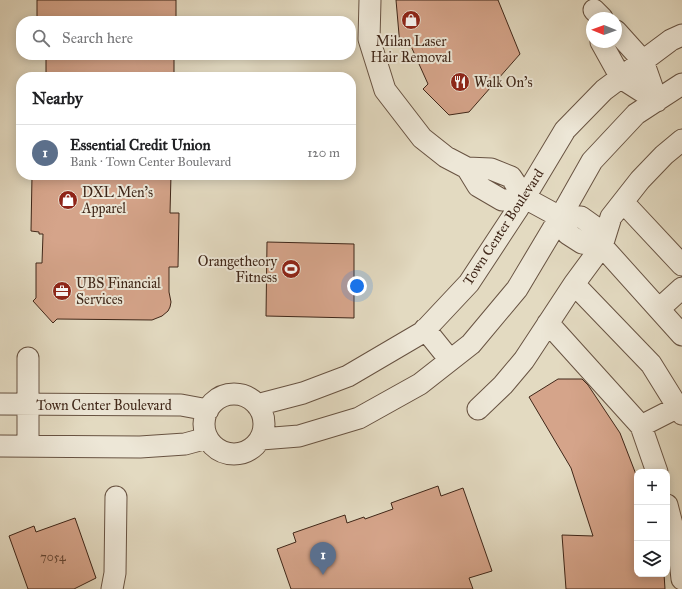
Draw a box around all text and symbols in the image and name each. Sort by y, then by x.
shop icon: Milan Laser Hair Removal [400,9,422,31]
north arrow [586,12,622,48]
search box [16,16,356,60]
icon: search [30,27,52,49]
text: Search here [62,29,133,47]
place label: Milan Laser Hair Removal [371,33,452,66]
restaurant icon: Walk On's [449,71,471,93]
place label: Walk On's [474,74,533,91]
text: Nearby [32,88,83,109]
text: Essential Credit Union [70,136,211,154]
text: 1 [42,145,48,161]
text: 120 m [307,145,340,161]
text: Bank · Town Center Boulevard [70,154,231,170]
street label: Town Center Boulevard [459,166,547,289]
place label: DXL Men's Apparel [81,184,153,217]
shop icon: DXL Men's Apparel [57,189,79,211]
place label: Orangetheory Fitness [198,253,277,286]
sports icon: Orangetheory Fitness [280,258,302,280]
place label: UBS Financial Services [76,275,161,308]
your location [347,276,367,296]
office icon: UBS Financial Services [51,280,73,302]
street label: Town Center Boulevard [36,397,172,414]
map controls [634,469,670,577]
button: + [634,469,670,505]
button: − [634,505,670,541]
button: layers [634,541,670,577]
pin: 1 [310,542,336,575]
house number: 7054 [40,550,66,564]

